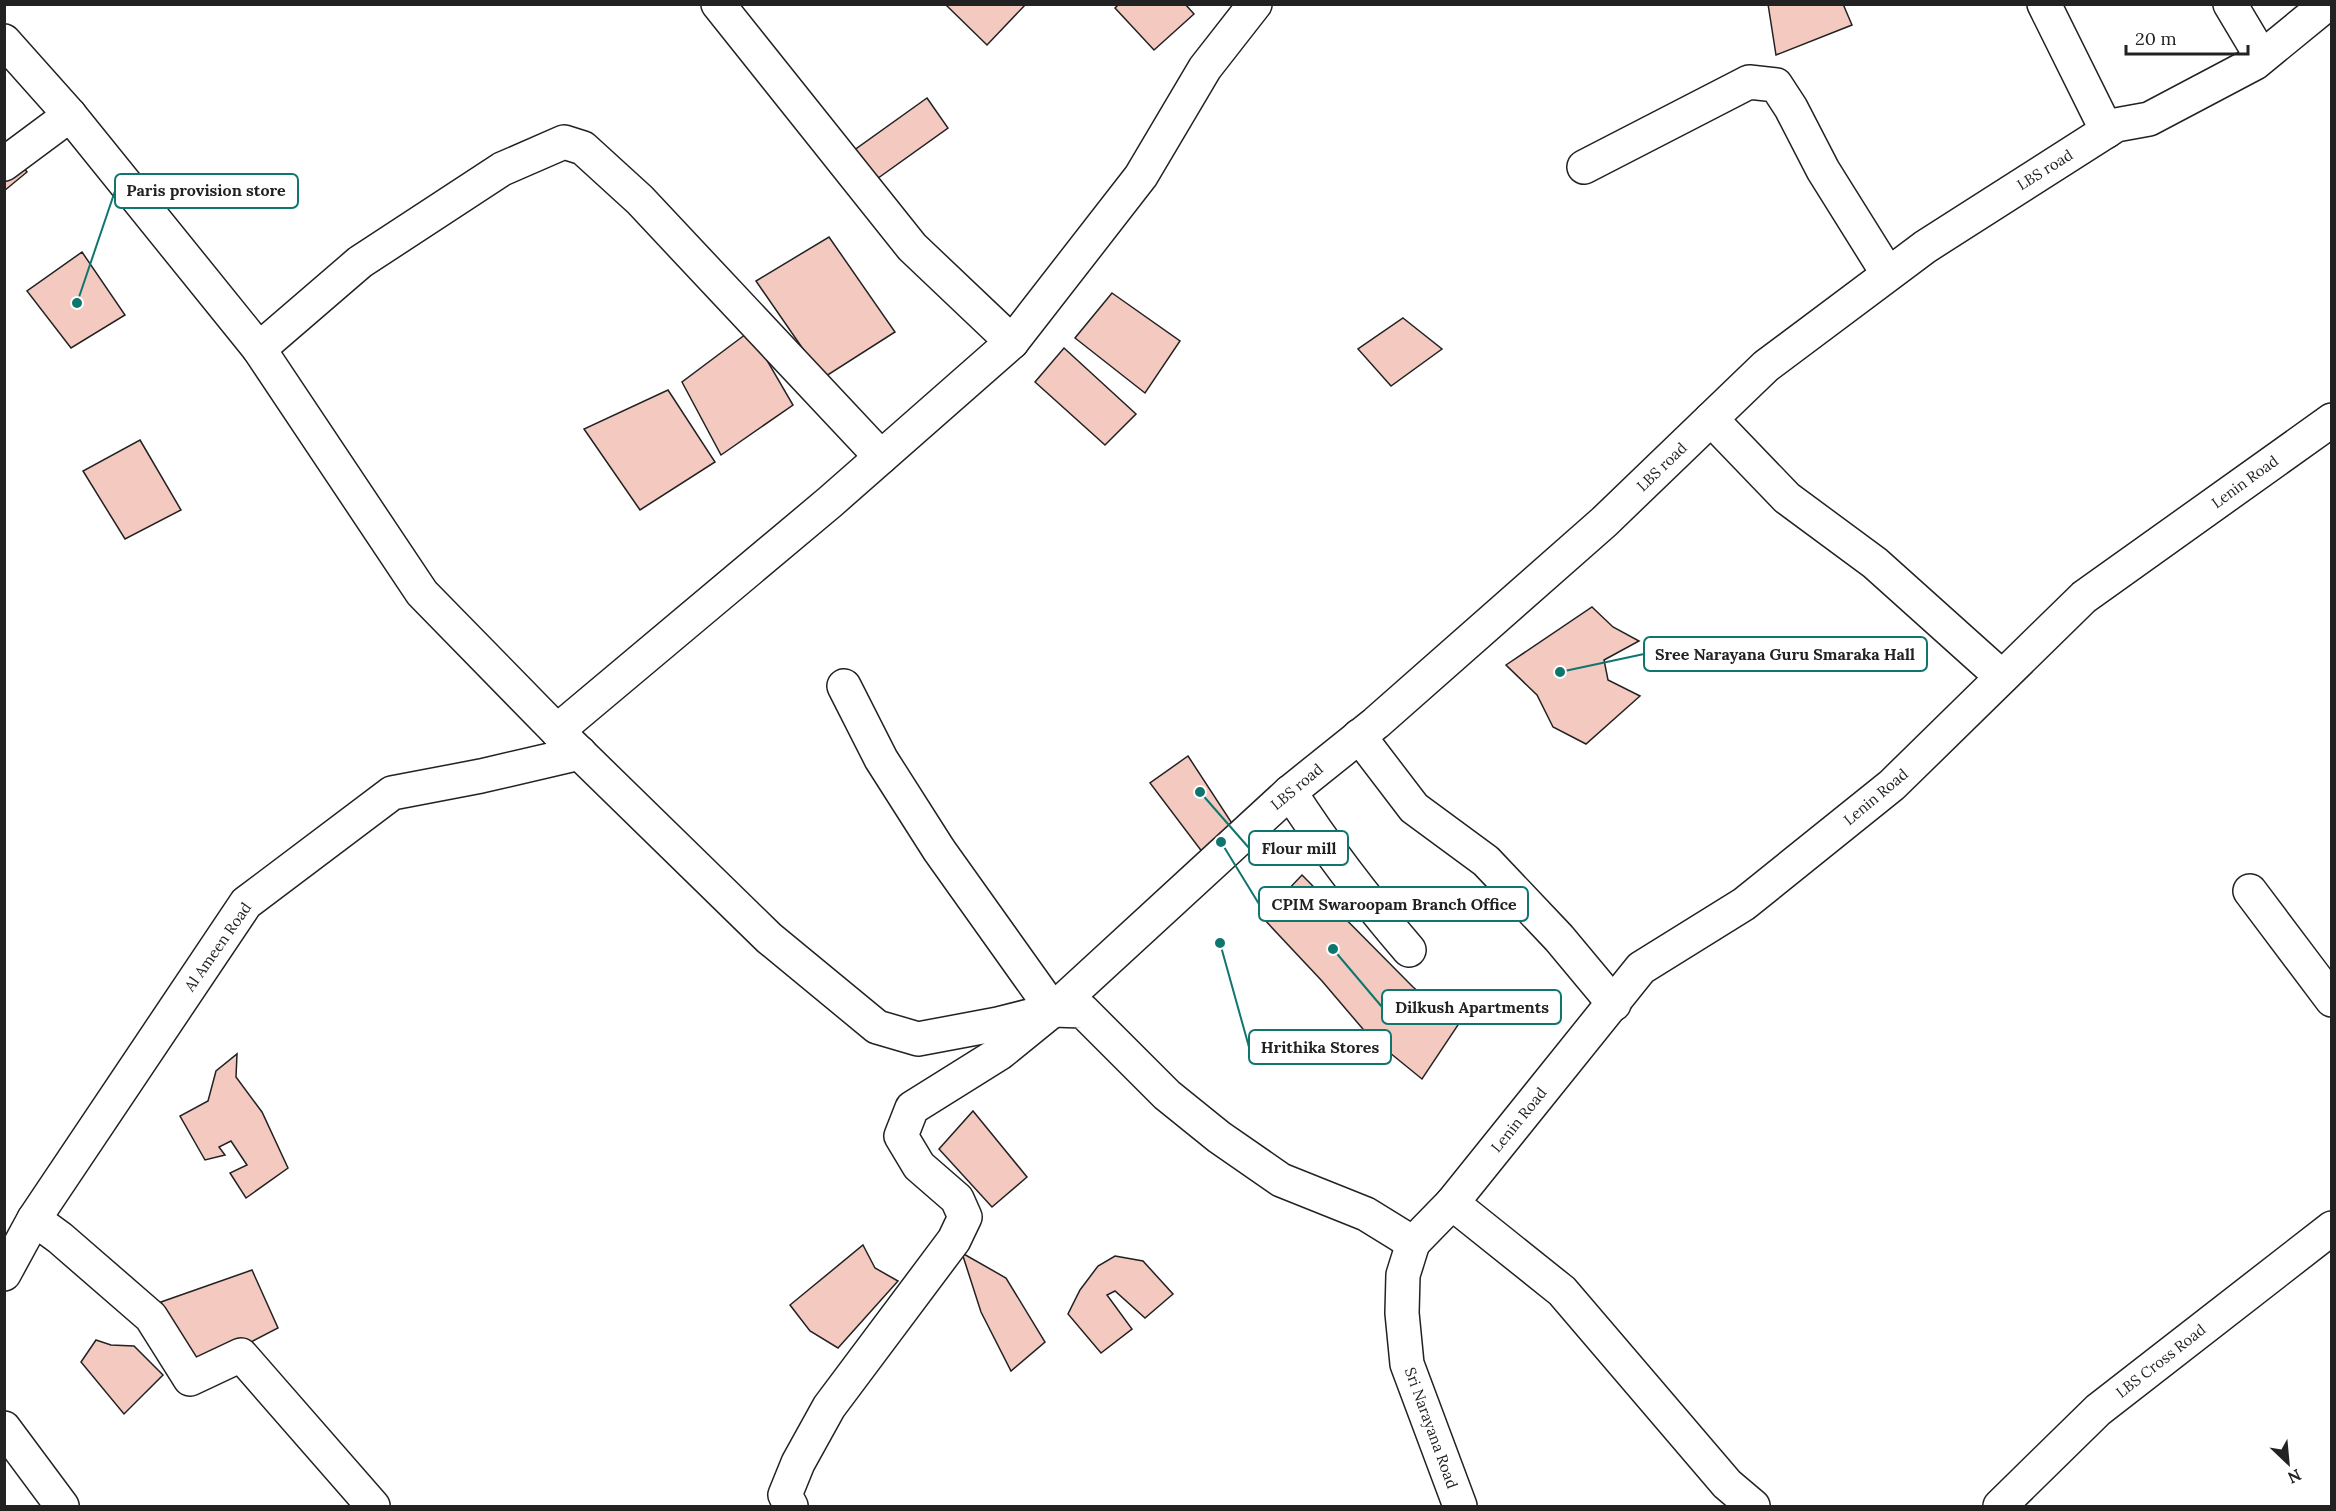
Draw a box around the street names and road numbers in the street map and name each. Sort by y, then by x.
street label: LBS road [2013,145,2076,194]
street label: LBS road [1633,438,1691,495]
street label: Lenin Road [2208,451,2282,512]
street label: LBS road [1267,759,1327,814]
street label: Lenin Road [1840,764,1912,829]
street label: Al Ameen Road [179,899,255,996]
street label: Lenin Road [1487,1083,1551,1156]
street label: LBS Cross Road [2112,1320,2209,1402]
street label: Sri Narayana Road [1401,1365,1462,1491]

